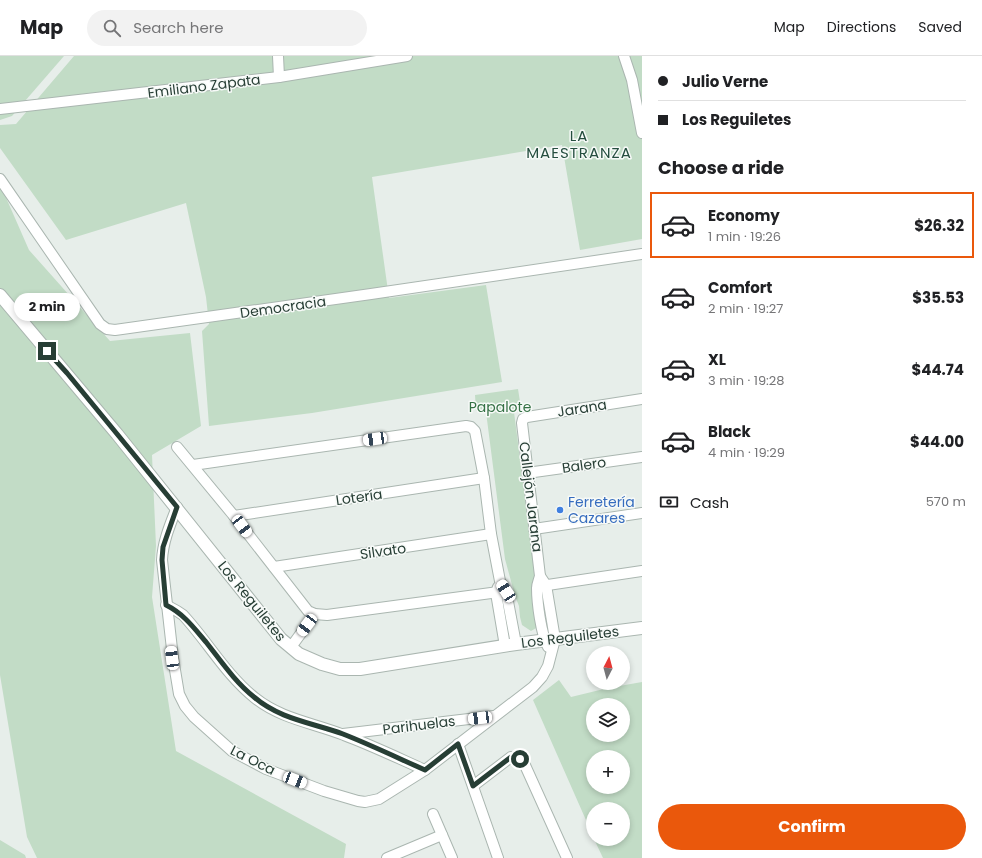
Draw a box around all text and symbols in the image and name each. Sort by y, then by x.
search box [87,10,367,46]
text: Map [20,14,63,41]
icon: search [101,17,123,39]
text: Search here [133,17,224,38]
text: Map [774,17,805,37]
text: Directions [827,17,896,37]
text: Saved [918,17,962,37]
street label: Emiliano Zapata [146,69,262,103]
text: Julio Verne [682,71,768,92]
text: Los Reguiletes [682,109,791,130]
district label: LA MAESTRANZA [526,125,632,163]
text: Choose a ride [658,155,784,180]
text: Economy [708,205,780,226]
icon: car [660,207,696,243]
text: $26.32 [914,215,964,236]
text: 1 min · 19:26 [708,227,781,246]
text: Comfort [708,277,772,298]
icon: car [660,279,696,315]
text: $35.53 [912,287,964,308]
street label: Democracia [239,291,327,323]
callout: 2 min [14,293,80,321]
text: 2 min [29,297,65,316]
text: 2 min · 19:27 [708,299,783,318]
route end [38,342,56,360]
text: XL [708,349,726,370]
icon: car [660,351,696,387]
text: $44.74 [911,359,964,380]
text: 3 min · 19:28 [708,371,785,390]
street label: Jarana [556,394,608,422]
park label: Papalote [469,397,532,417]
text: Black [708,421,751,442]
icon: car [660,423,696,459]
car [362,431,388,447]
text: $44.00 [910,431,964,452]
street label: Callejón Jarana [514,441,548,553]
text: 4 min · 19:29 [708,443,785,462]
street label: Balero [561,452,607,478]
street label: Lotería [334,484,384,510]
icon: cash [658,491,680,513]
place label: Ferretería Cazares [568,492,635,528]
text: Cash [690,492,729,513]
text: 570 m [926,492,966,511]
marker: Ferretería Cazares [555,505,565,515]
car [230,513,254,539]
street label: Silvato [359,538,407,564]
street label: Los Reguiletes [213,556,291,646]
car [494,578,518,604]
car [295,612,319,638]
street label: Los Reguiletes [520,621,620,653]
car [165,645,179,671]
north arrow [586,646,630,690]
map controls [586,646,630,846]
button: layers [586,698,630,742]
street label: Parihuelas [382,711,456,739]
car [467,711,493,725]
street label: La Oca [227,740,279,780]
route start [511,750,529,768]
button: + [586,750,630,794]
car [282,770,308,790]
button: − [586,802,630,846]
button: Confirm [658,804,966,850]

